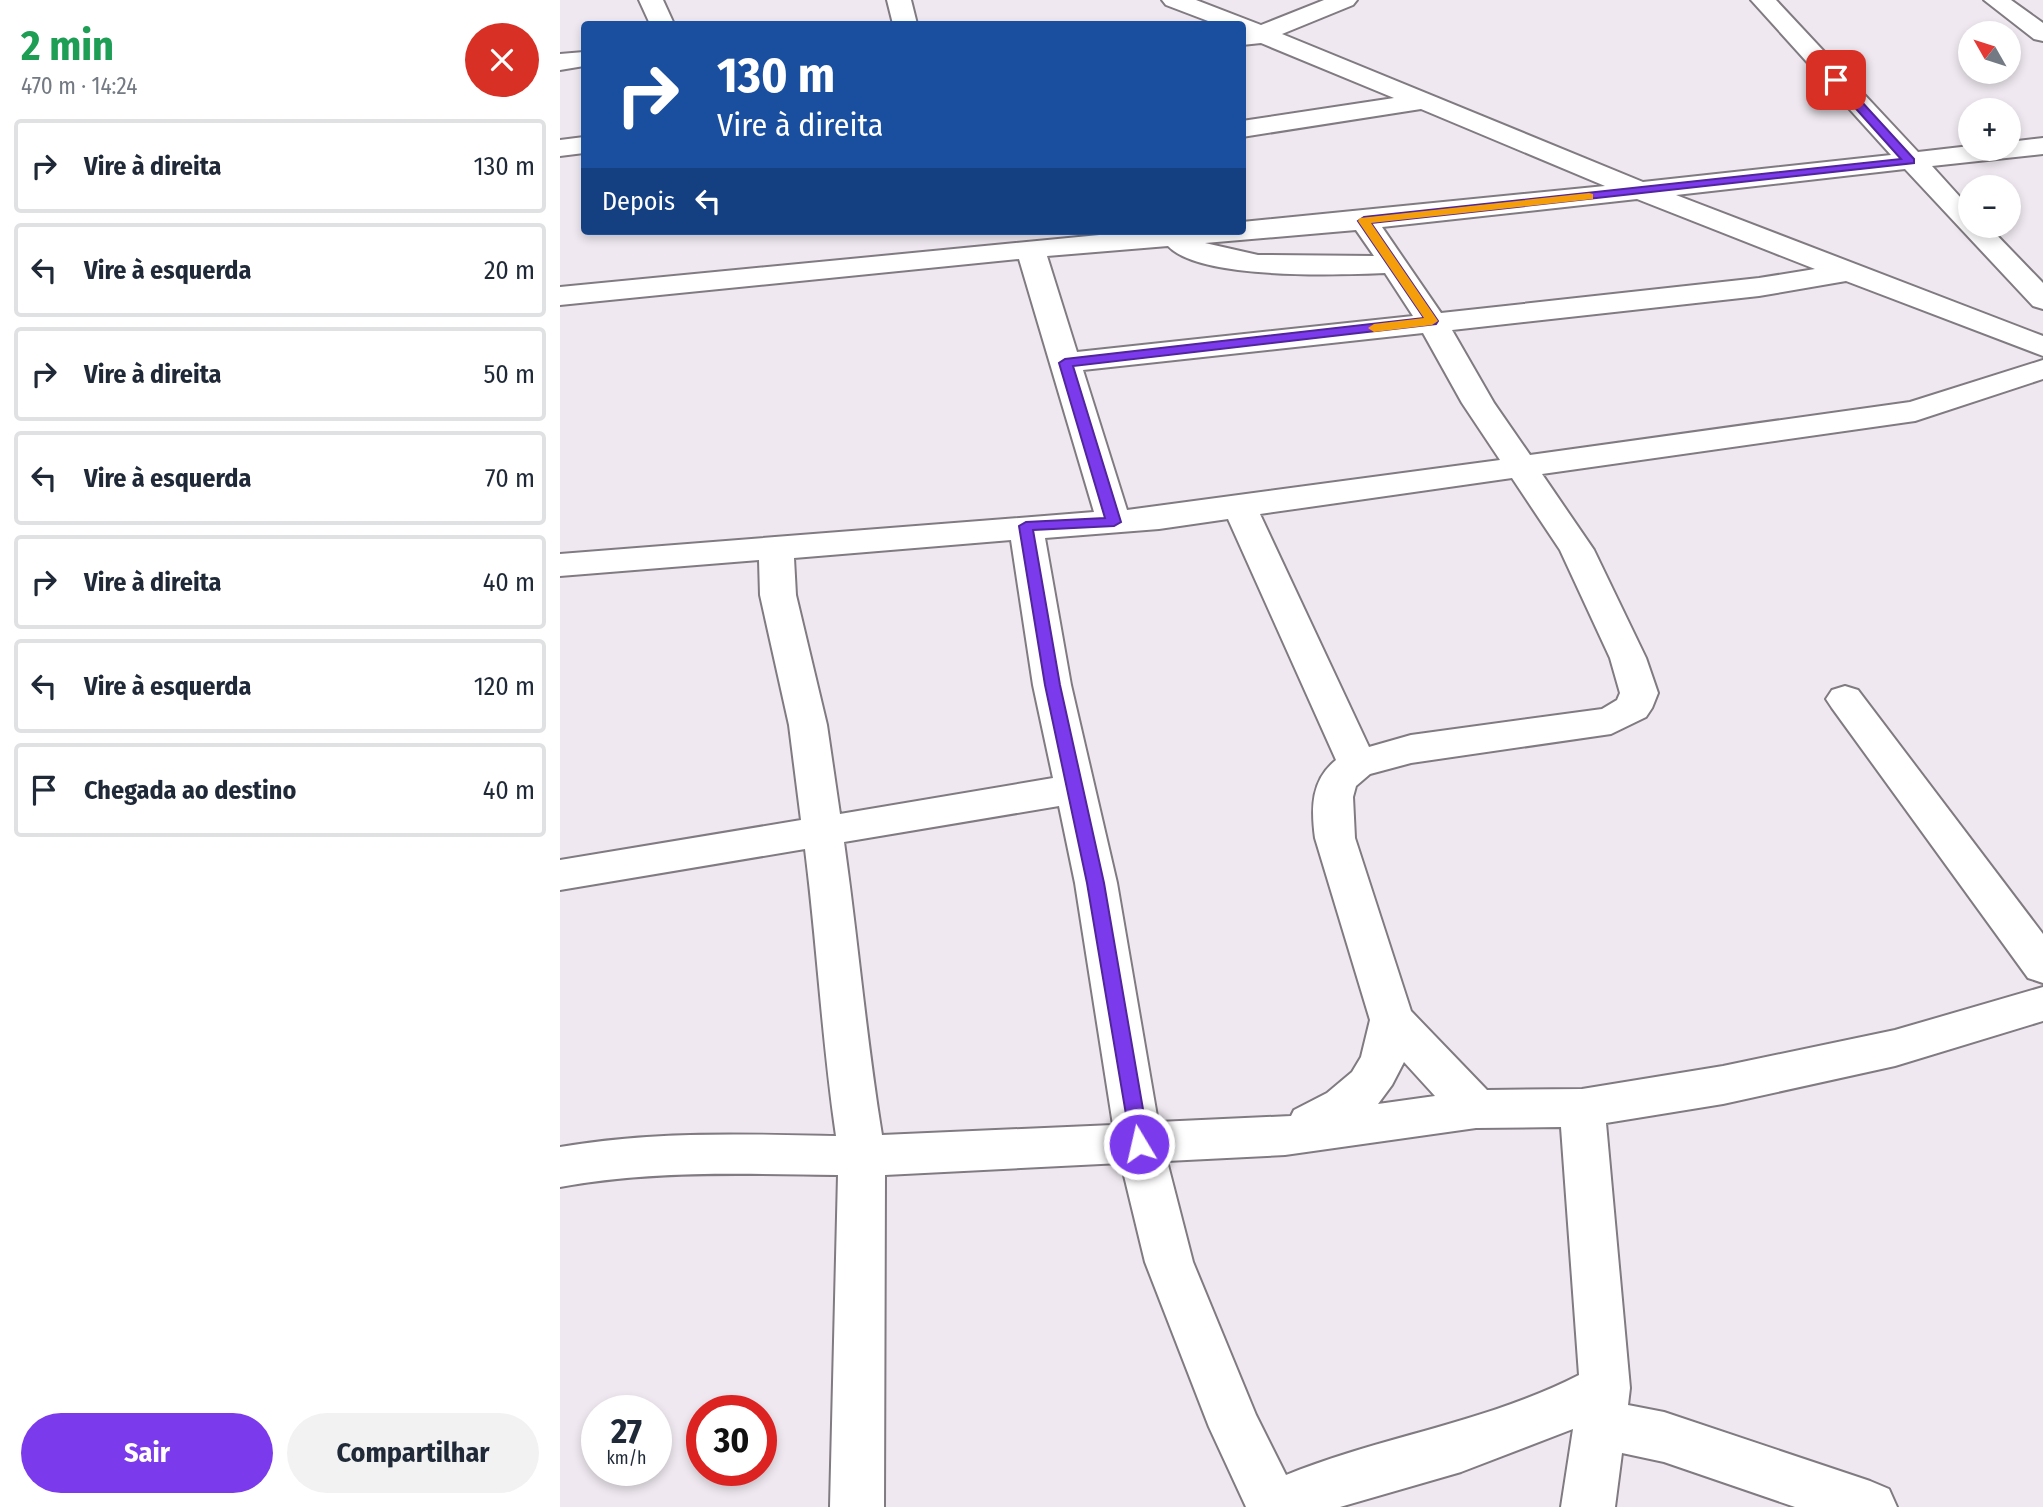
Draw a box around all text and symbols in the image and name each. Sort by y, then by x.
text: 2 min [21,21,114,71]
north arrow [1958,21,2021,84]
map controls [1958,21,2021,238]
button: close [465,23,539,97]
text: 130 m [717,46,835,105]
icon: right [602,49,693,140]
pin [1806,50,1866,110]
icon: arrive [1817,61,1855,99]
text: 470 m · 14:24 [21,72,137,100]
button: + [1958,98,2021,161]
text: Vire à direita [717,106,883,144]
icon: right [25,147,63,185]
text: Vire à direita [84,151,222,182]
text: 130 m [473,151,535,182]
button: − [1958,175,2021,238]
icon: left [689,182,727,220]
text: Depois [602,186,675,217]
icon: left [25,251,63,289]
text: Vire à esquerda [84,255,251,286]
text: 20 m [484,255,535,286]
icon: right [25,355,63,393]
text: Vire à direita [84,359,222,390]
text: 50 m [483,359,535,390]
icon: left [25,459,63,497]
text: Vire à esquerda [84,463,251,494]
text: 70 m [485,463,535,494]
icon: right [25,563,63,601]
text: Vire à direita [84,567,222,598]
text: 40 m [483,567,535,598]
icon: left [25,667,63,705]
text: Vire à esquerda [84,671,251,702]
text: 120 m [474,671,535,702]
icon: arrive [25,771,63,809]
text: Chegada ao destino [84,775,296,806]
text: 40 m [483,775,535,806]
position arrow [1102,1107,1176,1181]
speed limit sign: 30 [686,1395,777,1486]
text: 27 [611,1410,642,1452]
button: Sair [21,1413,273,1493]
button: Compartilhar [287,1413,539,1493]
text: km/h [606,1447,647,1469]

